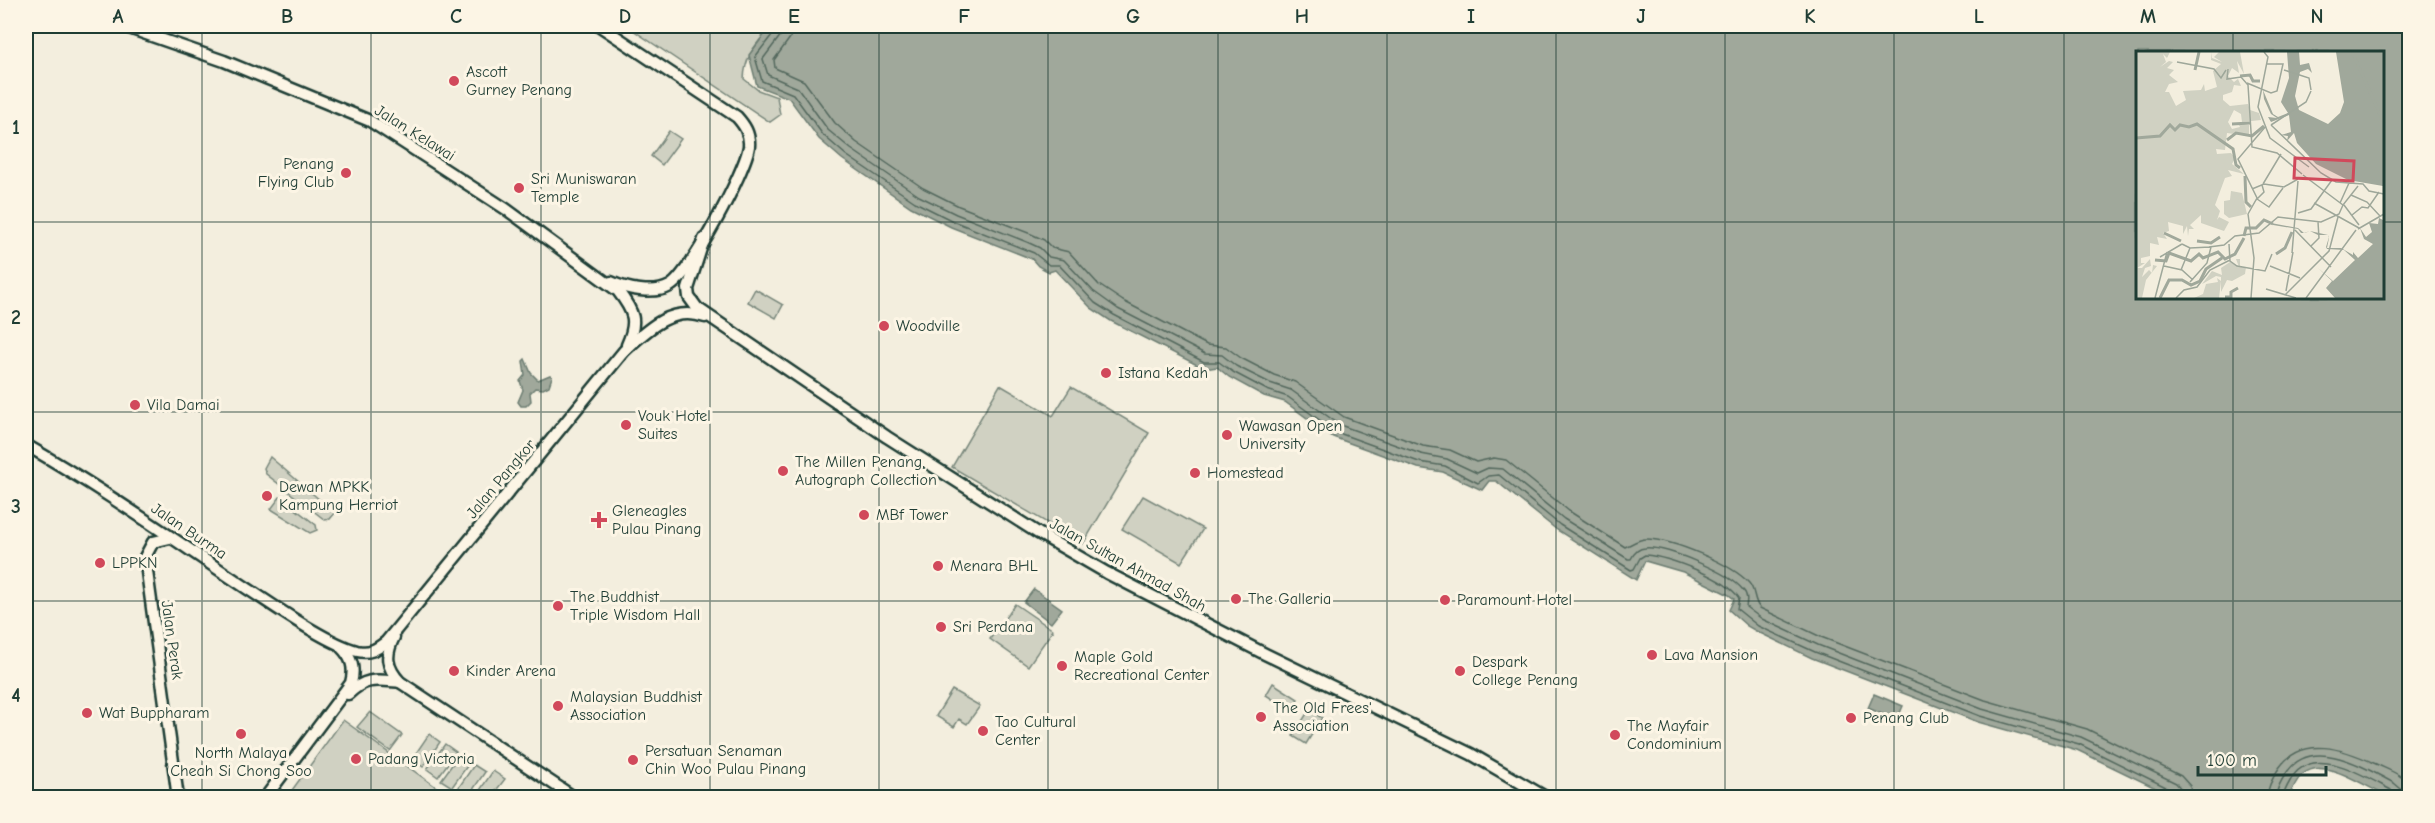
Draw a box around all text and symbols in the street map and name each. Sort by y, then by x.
text: A [112,5,124,28]
text: B [281,5,293,28]
text: C [450,5,462,28]
text: D [619,5,631,28]
text: E [788,5,800,28]
text: F [958,5,970,28]
text: G [1126,5,1140,28]
text: H [1295,5,1309,28]
text: I [1467,5,1475,28]
text: J [1636,5,1646,28]
text: K [1804,5,1816,28]
text: L [1974,5,1984,28]
text: M [2140,5,2156,28]
text: N [2310,5,2324,28]
inset map [2136,51,2384,298]
place label: Ascott Gurney Penang [466,63,572,99]
marker: Ascott Gurney Penang [447,74,461,88]
street label: Jalan Kelawai [371,101,459,165]
text: 1 [12,116,20,139]
place label: Penang Flying Club [258,155,334,191]
marker: Penang Flying Club [339,166,353,180]
place label: Sri Muniswaran Temple [531,170,637,206]
marker: Sri Muniswaran Temple [512,181,526,195]
text: 2 [11,306,21,329]
place label: Woodville [896,317,960,335]
marker: Woodville [877,319,891,333]
place label: Istana Kedah [1118,364,1208,382]
marker: Istana Kedah [1099,366,1113,380]
place label: Vila Damai [147,396,220,414]
marker: Vila Damai [128,398,142,412]
place label: Vouk Hotel Suites [638,407,711,443]
place label: Wawasan Open University [1239,417,1342,453]
marker: Vouk Hotel Suites [619,418,633,432]
marker: Wawasan Open University [1220,428,1234,442]
street label: Jalan Pangkor [463,435,540,522]
place label: The Millen Penang, Autograph Collection [795,453,937,489]
marker: The Millen Penang, Autograph Collection [776,464,790,478]
place label: Homestead [1207,464,1284,482]
marker: Homestead [1188,466,1202,480]
place label: Dewan MPKK Kampung Herriot [279,478,398,514]
marker: Dewan MPKK Kampung Herriot [260,489,274,503]
text: 3 [11,495,21,518]
street label: Jalan Burma [148,499,230,563]
place label: Gleneagles Pulau Pinang [612,502,701,538]
place label: MBf Tower [876,506,949,524]
marker: MBf Tower [857,508,871,522]
marker: Gleneagles Pulau Pinang [590,511,608,529]
street label: Jalan Sultan Ahmad Shah [1047,514,1209,616]
place label: LPPKN [112,554,157,572]
marker: LPPKN [93,556,107,570]
place label: Menara BHL [950,557,1038,575]
marker: Menara BHL [931,559,945,573]
place label: The Buddhist Triple Wisdom Hall [570,588,700,624]
place label: The Galleria [1248,590,1331,608]
place label: Paramount Hotel [1457,591,1572,609]
marker: The Galleria [1229,592,1243,606]
marker: Paramount Hotel [1438,593,1452,607]
street label: Jalan Perak [158,599,187,681]
marker: The Buddhist Triple Wisdom Hall [551,599,565,613]
place label: Sri Perdana [953,618,1033,636]
marker: Sri Perdana [934,620,948,634]
place label: Lava Mansion [1664,646,1758,664]
place label: Maple Gold Recreational Center [1074,648,1210,684]
marker: Lava Mansion [1645,648,1659,662]
place label: Despark College Penang [1472,653,1578,689]
marker: Maple Gold Recreational Center [1055,659,1069,673]
place label: Kinder Arena [466,662,556,680]
marker: Kinder Arena [447,664,461,678]
marker: Despark College Penang [1453,664,1467,678]
text: 4 [11,684,21,707]
place label: Malaysian Buddhist Association [570,688,702,724]
marker: Malaysian Buddhist Association [551,699,565,713]
place label: The Old Frees' Association [1273,699,1372,735]
place label: Wat Buppharam [99,704,209,722]
marker: Wat Buppharam [80,706,94,720]
place label: Penang Club [1863,709,1949,727]
marker: The Old Frees' Association [1254,710,1268,724]
marker: Penang Club [1844,711,1858,725]
place label: Tao Cultural Center [995,713,1076,749]
place label: The Mayfair Condominium [1627,717,1722,753]
marker: Tao Cultural Center [976,724,990,738]
marker: North Malaya Cheah Si Chong Soo [234,727,248,741]
marker: The Mayfair Condominium [1608,728,1622,742]
scale bar [2198,739,2326,777]
place label: Persatuan Senaman Chin Woo Pulau Pinang [645,742,806,778]
place label: North Malaya Cheah Si Chong Soo [170,744,312,780]
place label: Padang Victoria [368,750,475,768]
text: 100 m [2207,750,2257,771]
marker: Padang Victoria [349,752,363,766]
marker: Persatuan Senaman Chin Woo Pulau Pinang [626,753,640,767]

